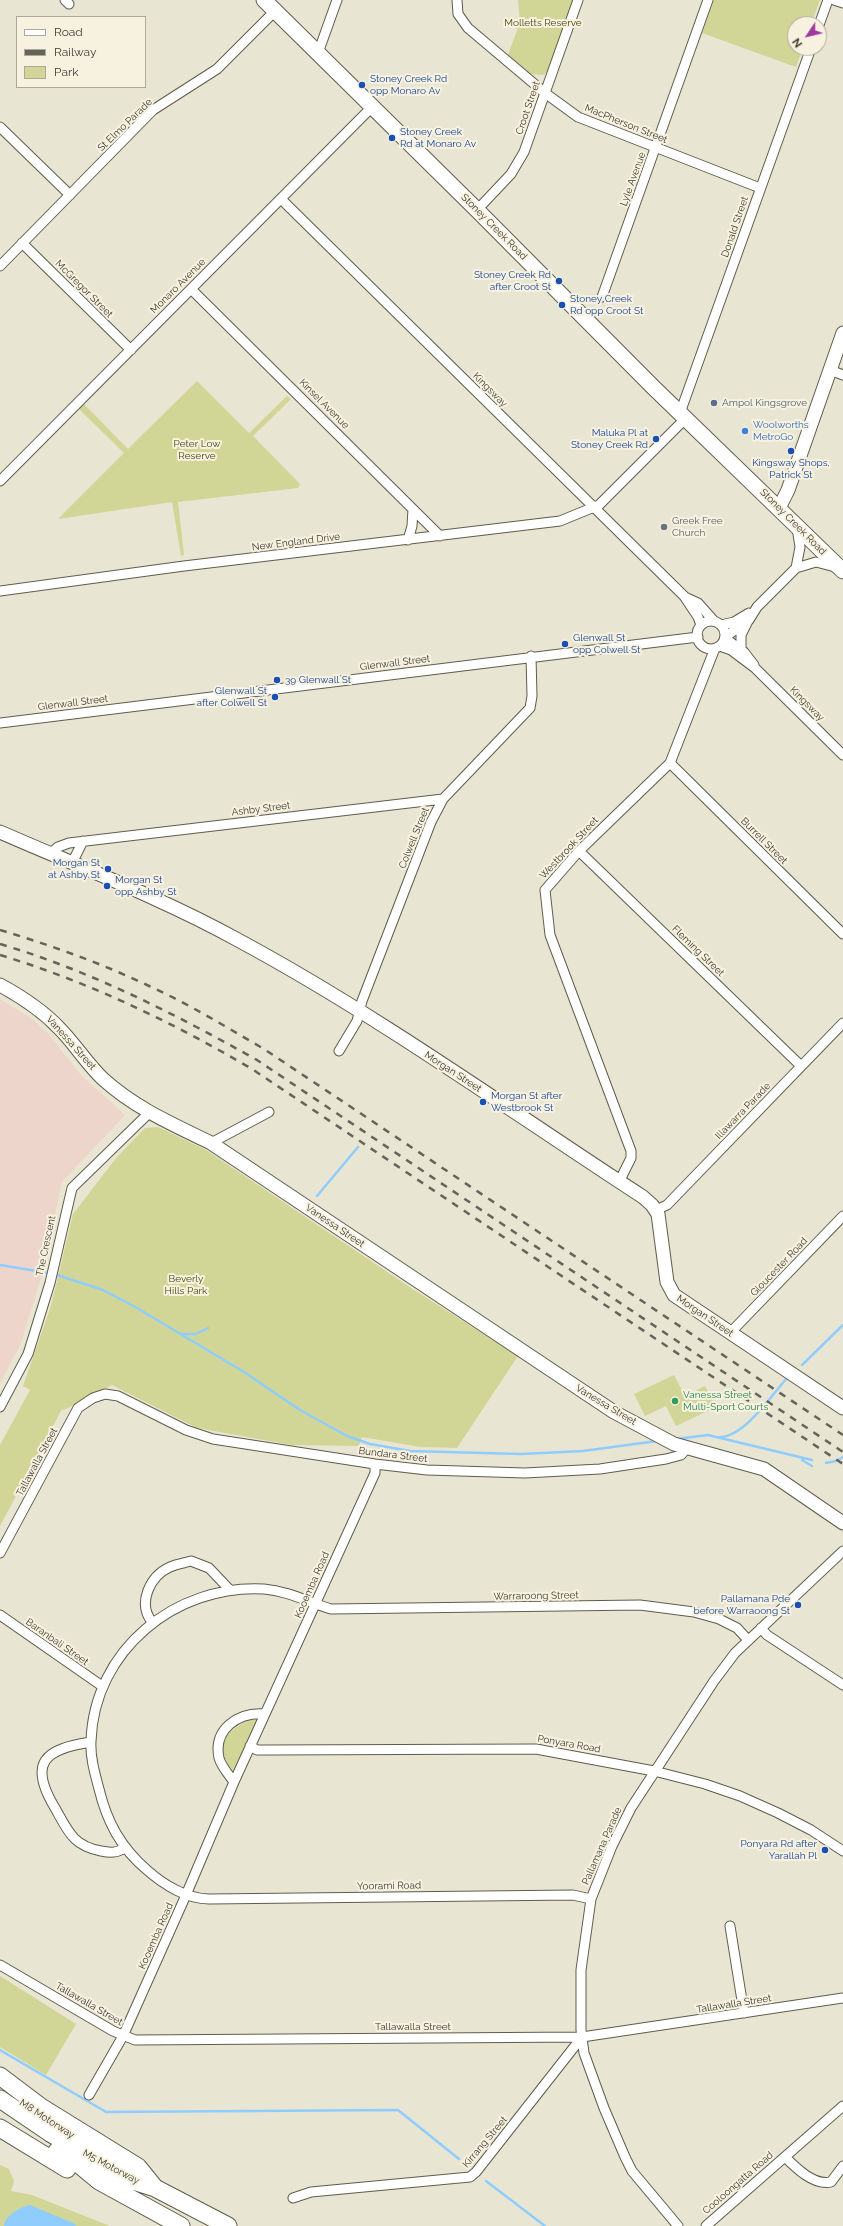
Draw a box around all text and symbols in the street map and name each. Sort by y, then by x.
legend [16,16,146,88]
north arrow [787,16,827,56]
park label: Molletts Reserve [504,17,582,29]
text: Road [54,25,83,39]
text: N [790,35,805,50]
text: Railway [54,45,96,59]
text: Park [54,65,79,79]
place label: Stoney Creek Rd opp Monaro Av [370,73,447,96]
marker: Stoney Creek Rd opp Monaro Av [357,80,367,90]
street label: Croot Street [513,80,543,136]
street label: St Elmo Parade [95,96,155,154]
street label: MacPherson Street [583,102,669,146]
place label: Stoney Creek Rd at Monaro Av [400,126,476,150]
marker: Stoney Creek Rd at Monaro Av [387,133,397,143]
street label: Lyle Avenue [618,150,648,208]
street label: Stoney Creek Road [458,191,530,263]
street label: Donald Street [719,195,751,259]
street label: Monaro Avenue [148,256,208,316]
street label: McGregor Street [53,258,115,320]
place label: Stoney Creek Rd after Croot St [474,269,551,292]
marker: Stoney Creek Rd after Croot St [554,276,564,286]
place label: Stoney Creek Rd opp Croot St [570,293,643,316]
marker: Stoney Creek Rd opp Croot St [557,300,567,310]
street label: Kingsway [470,370,510,410]
street label: Kinsel Avenue [297,377,351,431]
place label: Ampol Kingsgrove [722,397,807,409]
marker: Ampol Kingsgrove [709,398,719,408]
place label: Woolworths MetroGo [753,419,809,442]
marker: Woolworths MetroGo [740,426,750,436]
place label: Maluka Pl at Stoney Creek Rd [571,427,648,450]
marker: Maluka Pl at Stoney Creek Rd [651,434,661,444]
park label: Peter Low Reserve [174,438,220,462]
marker: Kingsway Shops, Patrick St [786,446,796,456]
place label: Kingsway Shops, Patrick St [752,457,830,480]
street label: Stoney Creek Road [757,486,829,558]
place label: Greek Free Church [672,515,723,538]
marker: Greek Free Church [659,522,669,532]
street label: New England Drive [251,531,341,553]
place label: Glenwall St opp Colwell St [573,632,640,656]
marker: Glenwall St opp Colwell St [560,639,570,649]
street label: Glenwall Street [359,653,431,673]
place label: 39 Glenwall St [285,674,351,686]
marker: 39 Glenwall St [272,675,282,685]
street label: Kingsway [787,684,827,724]
place label: Glenwall St after Colwell St [197,685,267,708]
marker: Glenwall St after Colwell St [270,692,280,702]
street label: Glenwall Street [37,693,109,713]
street label: Ashby Street [231,799,291,819]
street label: Colwell Street [396,806,432,870]
street label: Westbrook Street [537,814,601,882]
street label: Burrell Street [738,815,790,867]
place label: Morgan St at Ashby St [48,857,100,880]
marker: Morgan St at Ashby St [103,864,113,874]
place label: Morgan St opp Ashby St [115,874,176,898]
marker: Morgan St opp Ashby St [102,881,112,891]
street label: Fleming Street [669,923,727,979]
street label: Vanessa Street [44,1013,98,1073]
street label: Morgan Street [422,1049,484,1095]
street label: Illawarra Parade [713,1080,773,1142]
place label: Morgan St after Westbrook St [491,1090,562,1114]
marker: Morgan St after Westbrook St [478,1097,488,1107]
street label: Vanessa Street [303,1202,367,1250]
street label: The Crescent [34,1215,58,1277]
street label: Gloucester Road [748,1235,810,1299]
park label: Beverly Hills Park [165,1273,207,1296]
street label: Morgan Street [674,1293,736,1339]
street label: Vanessa Street [573,1382,639,1428]
place label: Vanessa Street Multi-Sport Courts [683,1389,768,1412]
marker: Vanessa Street Multi-Sport Courts [670,1396,680,1406]
street label: Tallawalla Street [14,1426,60,1498]
street label: Bundara Street [358,1445,428,1465]
street label: Kooemba Road [292,1550,332,1620]
street label: Warraroong Street [493,1589,579,1603]
place label: Pallamana Pde before Warraoong St [694,1593,790,1616]
marker: Pallamana Pde before Warraoong St [793,1600,803,1610]
street label: Baranbali Street [23,1616,91,1668]
street label: Ponyara Road [536,1733,602,1755]
street label: Pallamana Parade [580,1805,624,1887]
place label: Ponyara Rd after Yarallah Pl [740,1838,817,1862]
marker: Ponyara Rd after Yarallah Pl [820,1845,830,1855]
street label: Yoorami Road [357,1879,421,1893]
street label: Kooemba Road [136,1901,176,1971]
street label: Tallawalla Street [53,1980,125,2028]
street label: Tallawalla Street [696,1992,772,2016]
street label: Tallawalla Street [375,2021,451,2033]
street label: M8 Motorway [17,2097,77,2141]
street label: Kirrang Street [460,2114,510,2170]
street label: M5 Motorway [80,2147,142,2187]
street label: Cooloongatta Road [700,2149,776,2217]

